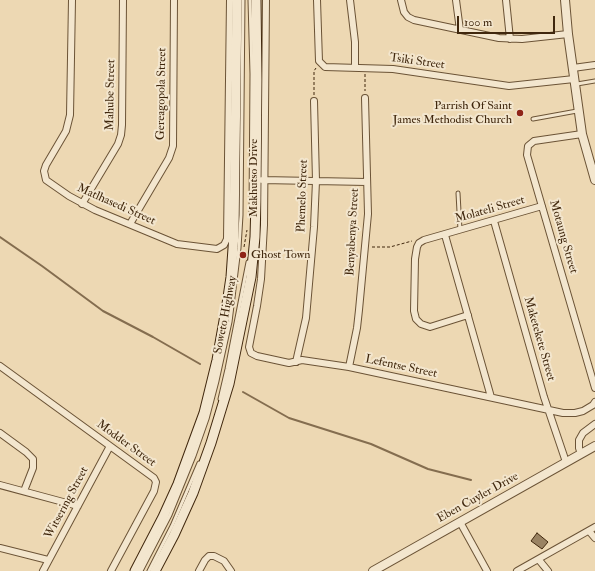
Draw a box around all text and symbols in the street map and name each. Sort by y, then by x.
scale bar [459,8,557,34]
text: 100 m [464,15,492,30]
street label: Gereagopola Street [154,48,170,140]
street label: Tsiki Street [389,51,445,73]
street label: Mahube Street [103,59,119,131]
place label: Parrish Of Saint James Methodist Church [393,99,512,127]
marker: Parrish Of Saint James Methodist Church [515,108,525,118]
street label: Makhutso Drive [247,139,261,217]
street label: Phemelo Street [295,159,311,233]
street label: Matlhasedi Street [75,181,157,229]
street label: Benyabenya Street [344,188,362,276]
street label: Molateli Street [454,193,526,227]
street label: Motaung Street [546,199,580,275]
place label: Ghost Town [251,248,310,262]
marker: Ghost Town [238,250,248,260]
street label: Soweto Highway [211,275,241,355]
street label: Maketekete Street [520,295,558,383]
street label: Lefentse Street [364,352,438,382]
street label: Modder Street [93,418,159,470]
street label: Witsering Street [42,464,92,542]
street label: Eben Cuyler Drive [435,470,521,526]

